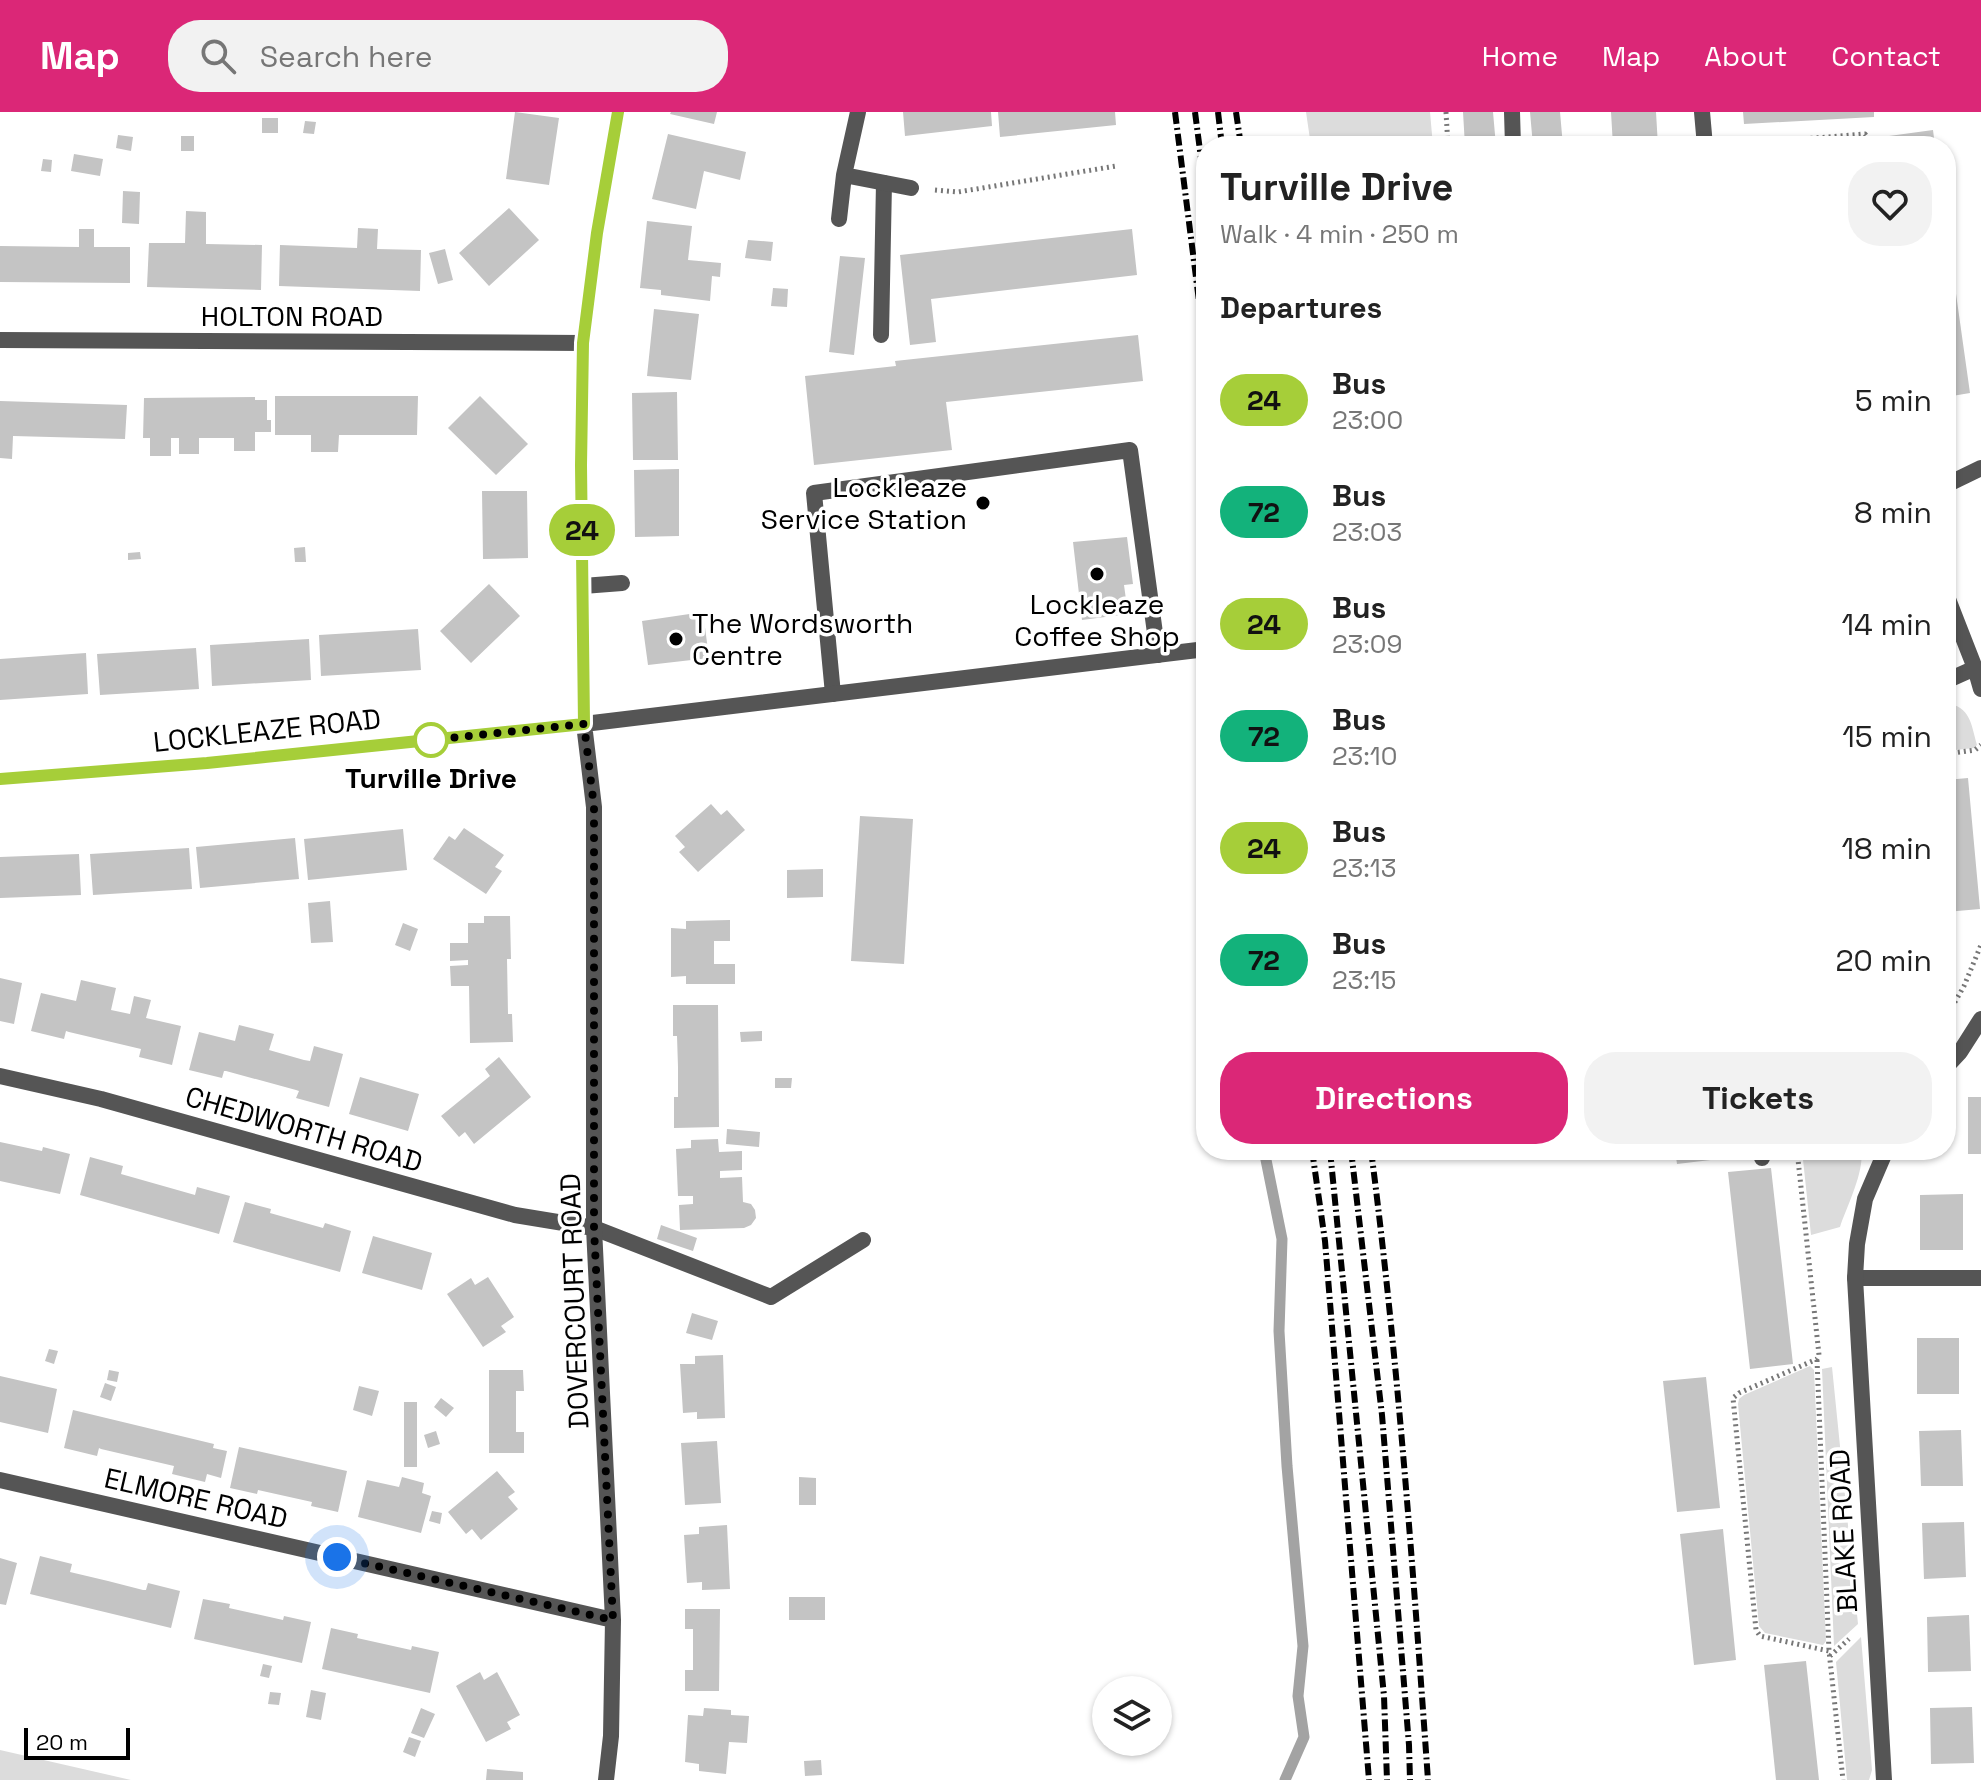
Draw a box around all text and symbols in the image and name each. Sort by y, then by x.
search box [168,20,728,92]
text: Map [40,32,120,80]
icon: search [196,34,240,78]
text: Search here [260,37,433,76]
text: Home [1482,38,1558,74]
text: Map [1602,38,1660,74]
text: About [1704,38,1787,74]
text: Contact [1831,38,1941,74]
button: heart [1848,162,1932,246]
text: Turville Drive [1220,163,1453,211]
text: Walk · 4 min · 250 m [1220,217,1459,251]
text: Departures [1220,288,1382,327]
street label: HOLTON ROAD [201,298,383,334]
text: Bus [1332,364,1386,403]
text: 5 min [1855,381,1932,420]
text: 24 [1247,382,1281,418]
text: 23:00 [1332,403,1403,437]
place label: Lockleaze Service Station [761,469,967,537]
text: Bus [1332,476,1386,515]
text: 8 min [1854,493,1932,532]
marker: Lockleaze Service Station [974,494,992,512]
text: 72 [1248,494,1280,530]
line badge: 24 [546,504,618,556]
text: 24 [565,512,599,548]
text: 23:03 [1332,515,1402,549]
marker: Lockleaze Coffee Shop [1088,565,1106,583]
place label: Lockleaze Coffee Shop [1014,586,1180,654]
text: Bus [1332,588,1386,627]
place label: The Wordsworth Centre [692,605,913,673]
text: 14 min [1841,605,1932,644]
text: 24 [1247,606,1281,642]
text: 23:09 [1332,627,1402,661]
marker: The Wordsworth Centre [667,630,685,648]
street label: LOCKLEAZE ROAD [151,700,383,760]
text: Bus [1332,700,1386,739]
text: 15 min [1842,717,1932,756]
text: 72 [1248,718,1280,754]
marker: Turville Drive [414,723,448,757]
text: 23:10 [1332,739,1397,773]
place label: Turville Drive [345,760,517,796]
text: Bus [1332,812,1386,851]
text: 18 min [1842,829,1932,868]
text: 24 [1247,830,1281,866]
text: 23:13 [1332,851,1396,885]
text: Bus [1332,924,1386,963]
text: 20 min [1835,941,1932,980]
text: 72 [1248,942,1280,978]
text: 23:15 [1332,963,1396,997]
button: Directions [1220,1052,1568,1144]
button: Tickets [1584,1052,1932,1144]
street label: CHEDWORTH ROAD [181,1078,427,1180]
street label: DOVERCOURT ROAD [552,1173,596,1429]
street label: BLAKE ROAD [1821,1448,1865,1614]
street label: ELMORE ROAD [101,1459,291,1537]
your location [317,1537,357,1577]
map controls [1092,1676,1172,1756]
button: layers [1092,1676,1172,1756]
scale bar [24,1724,130,1760]
text: 20 m [36,1728,88,1756]

